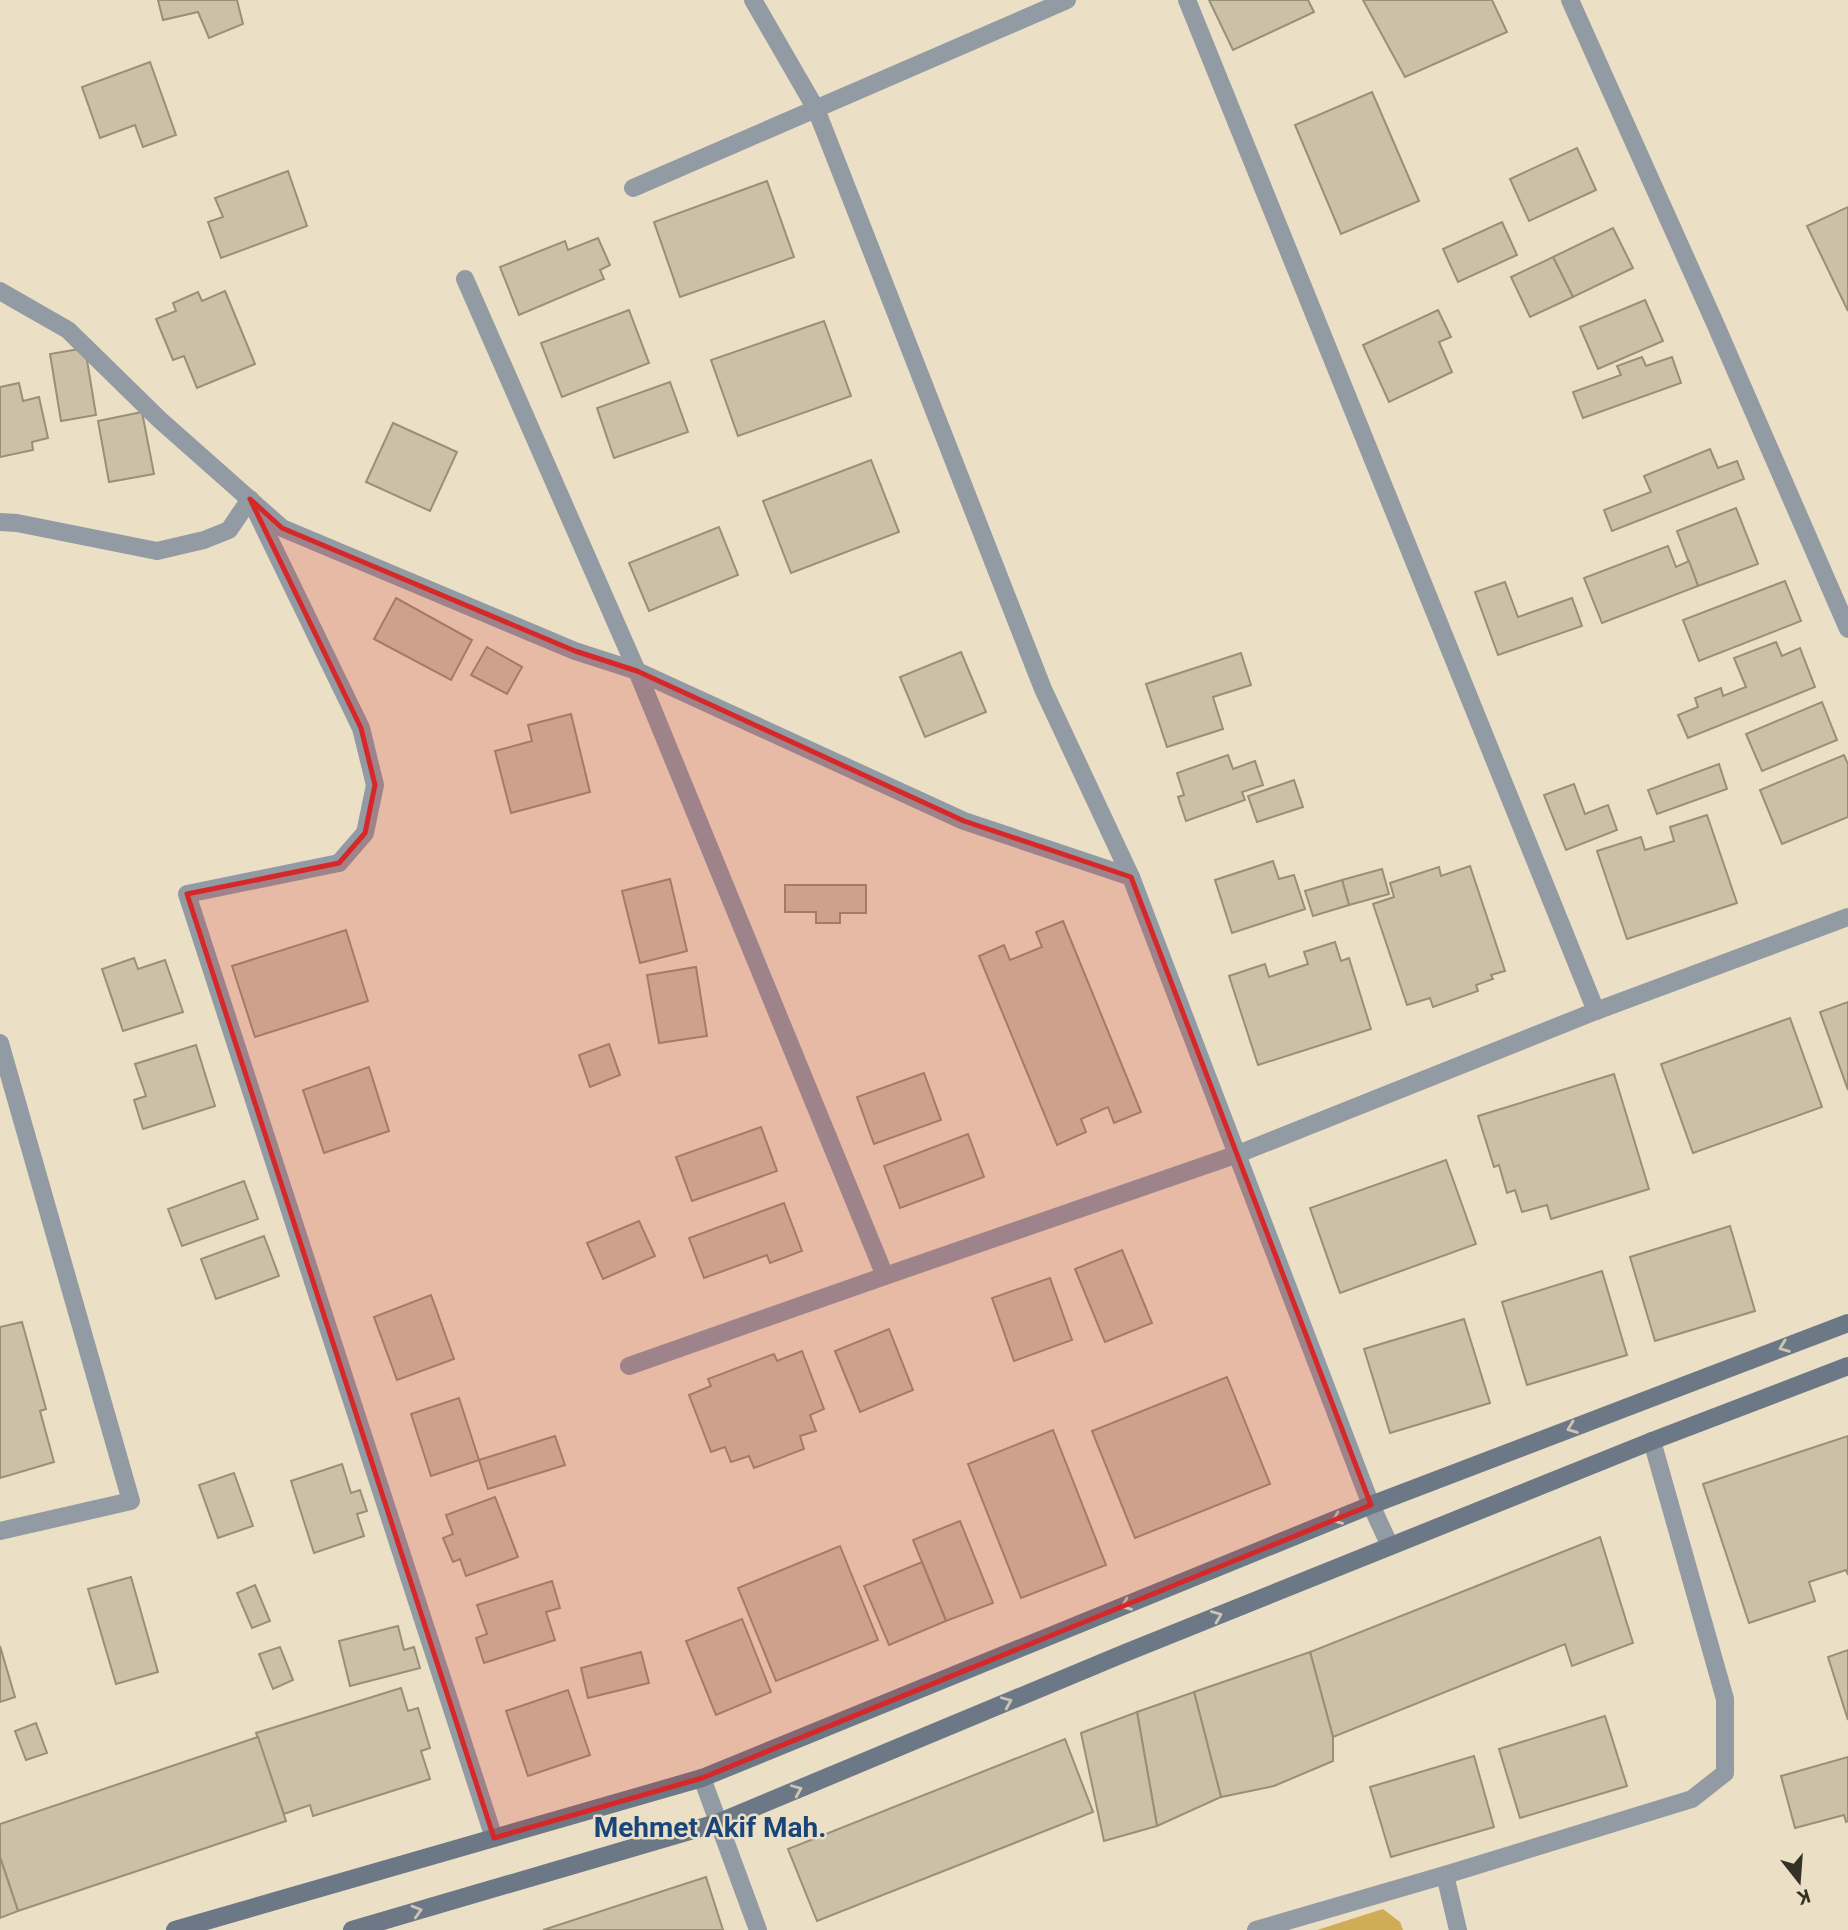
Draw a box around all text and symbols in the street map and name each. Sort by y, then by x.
one-way arrow [1779,1339,1791,1353]
one-way arrow [1566,1420,1578,1434]
one-way arrow [1331,1511,1343,1525]
one-way arrow [1121,1597,1133,1611]
one-way arrow [1211,1610,1223,1624]
one-way arrow [1000,1696,1012,1710]
one-way arrow [790,1784,802,1798]
district label: Mehmet Akif Mah. [594,1811,826,1844]
north arrow [1764,1846,1834,1916]
text: K [1794,1884,1813,1910]
one-way arrow [411,1904,423,1919]

